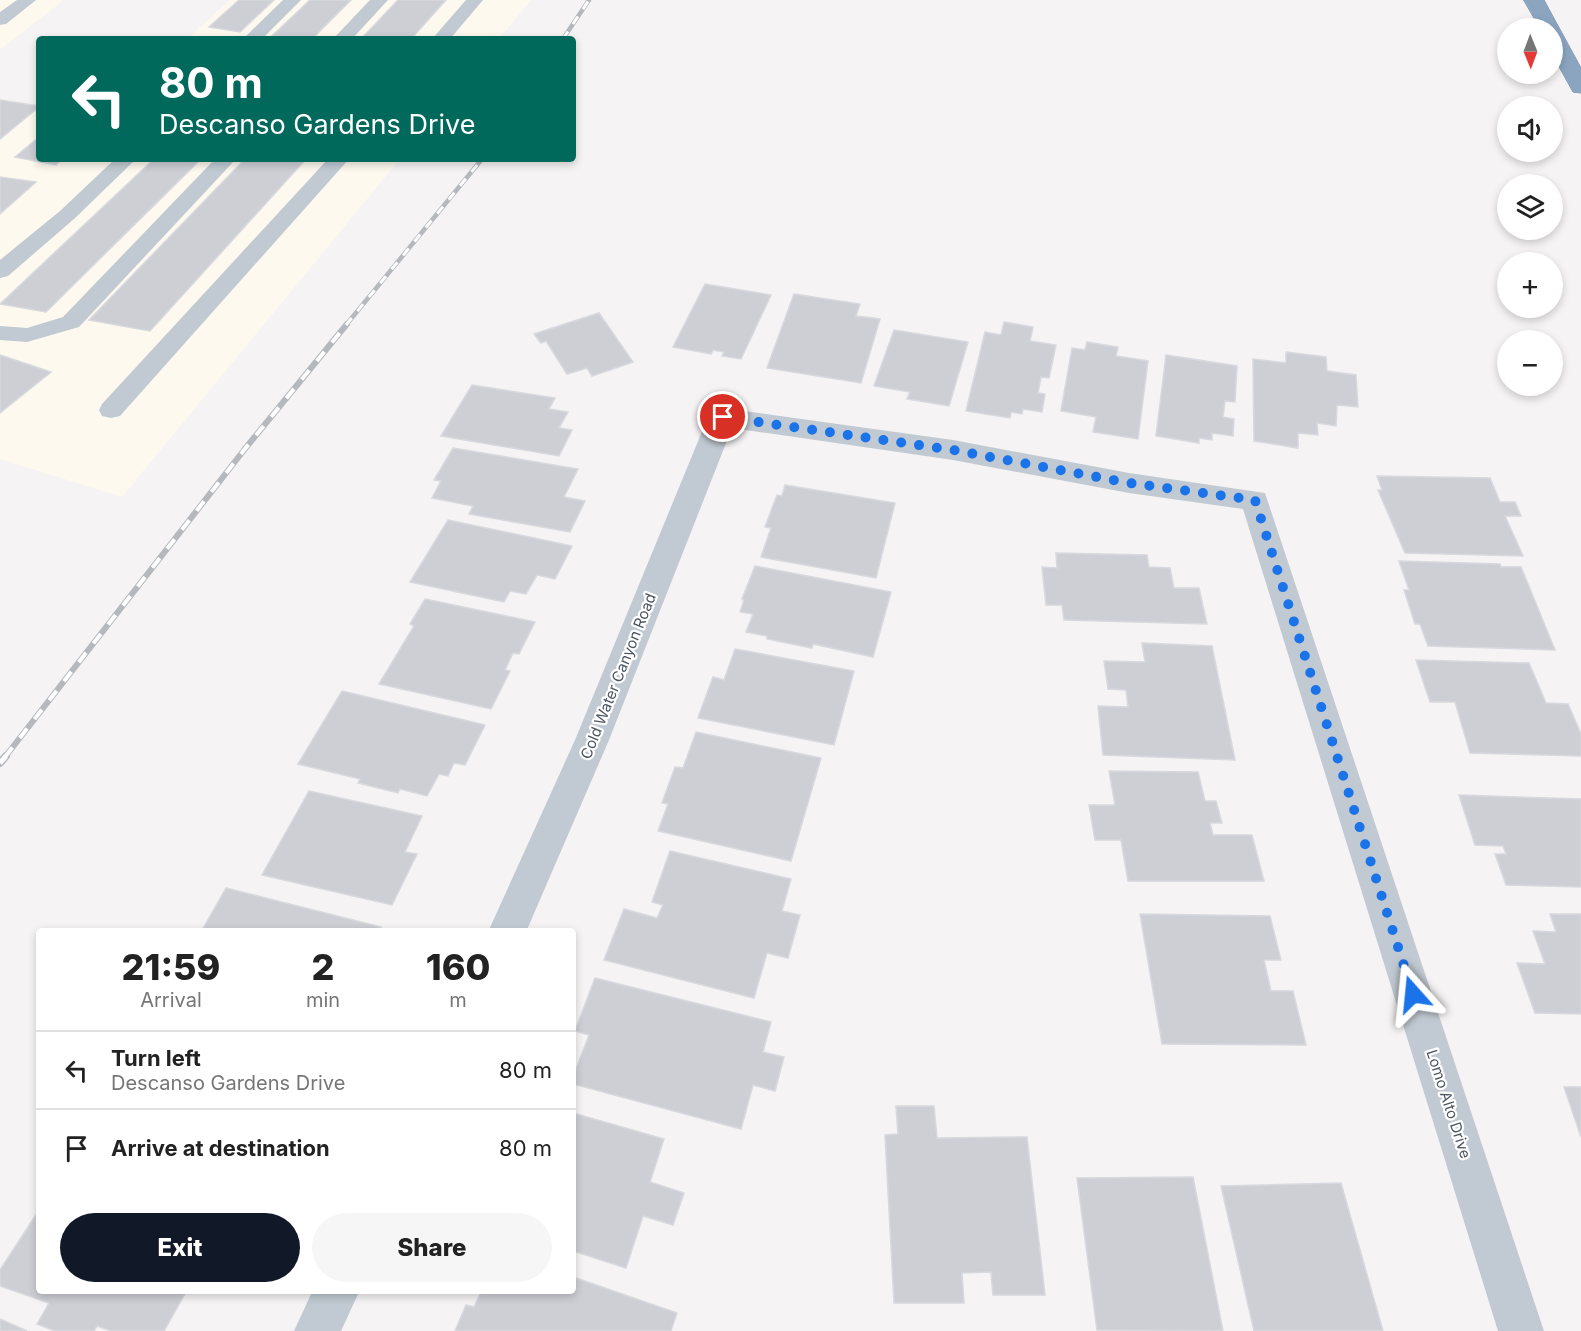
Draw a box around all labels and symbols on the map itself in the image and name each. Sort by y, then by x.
north arrow [1497,18,1563,84]
pin [697,391,748,442]
street label: Cold Water Canyon Road [576,590,660,762]
position arrow [1381,962,1445,1026]
street label: Lomo Alto Drive [1422,1047,1476,1161]

